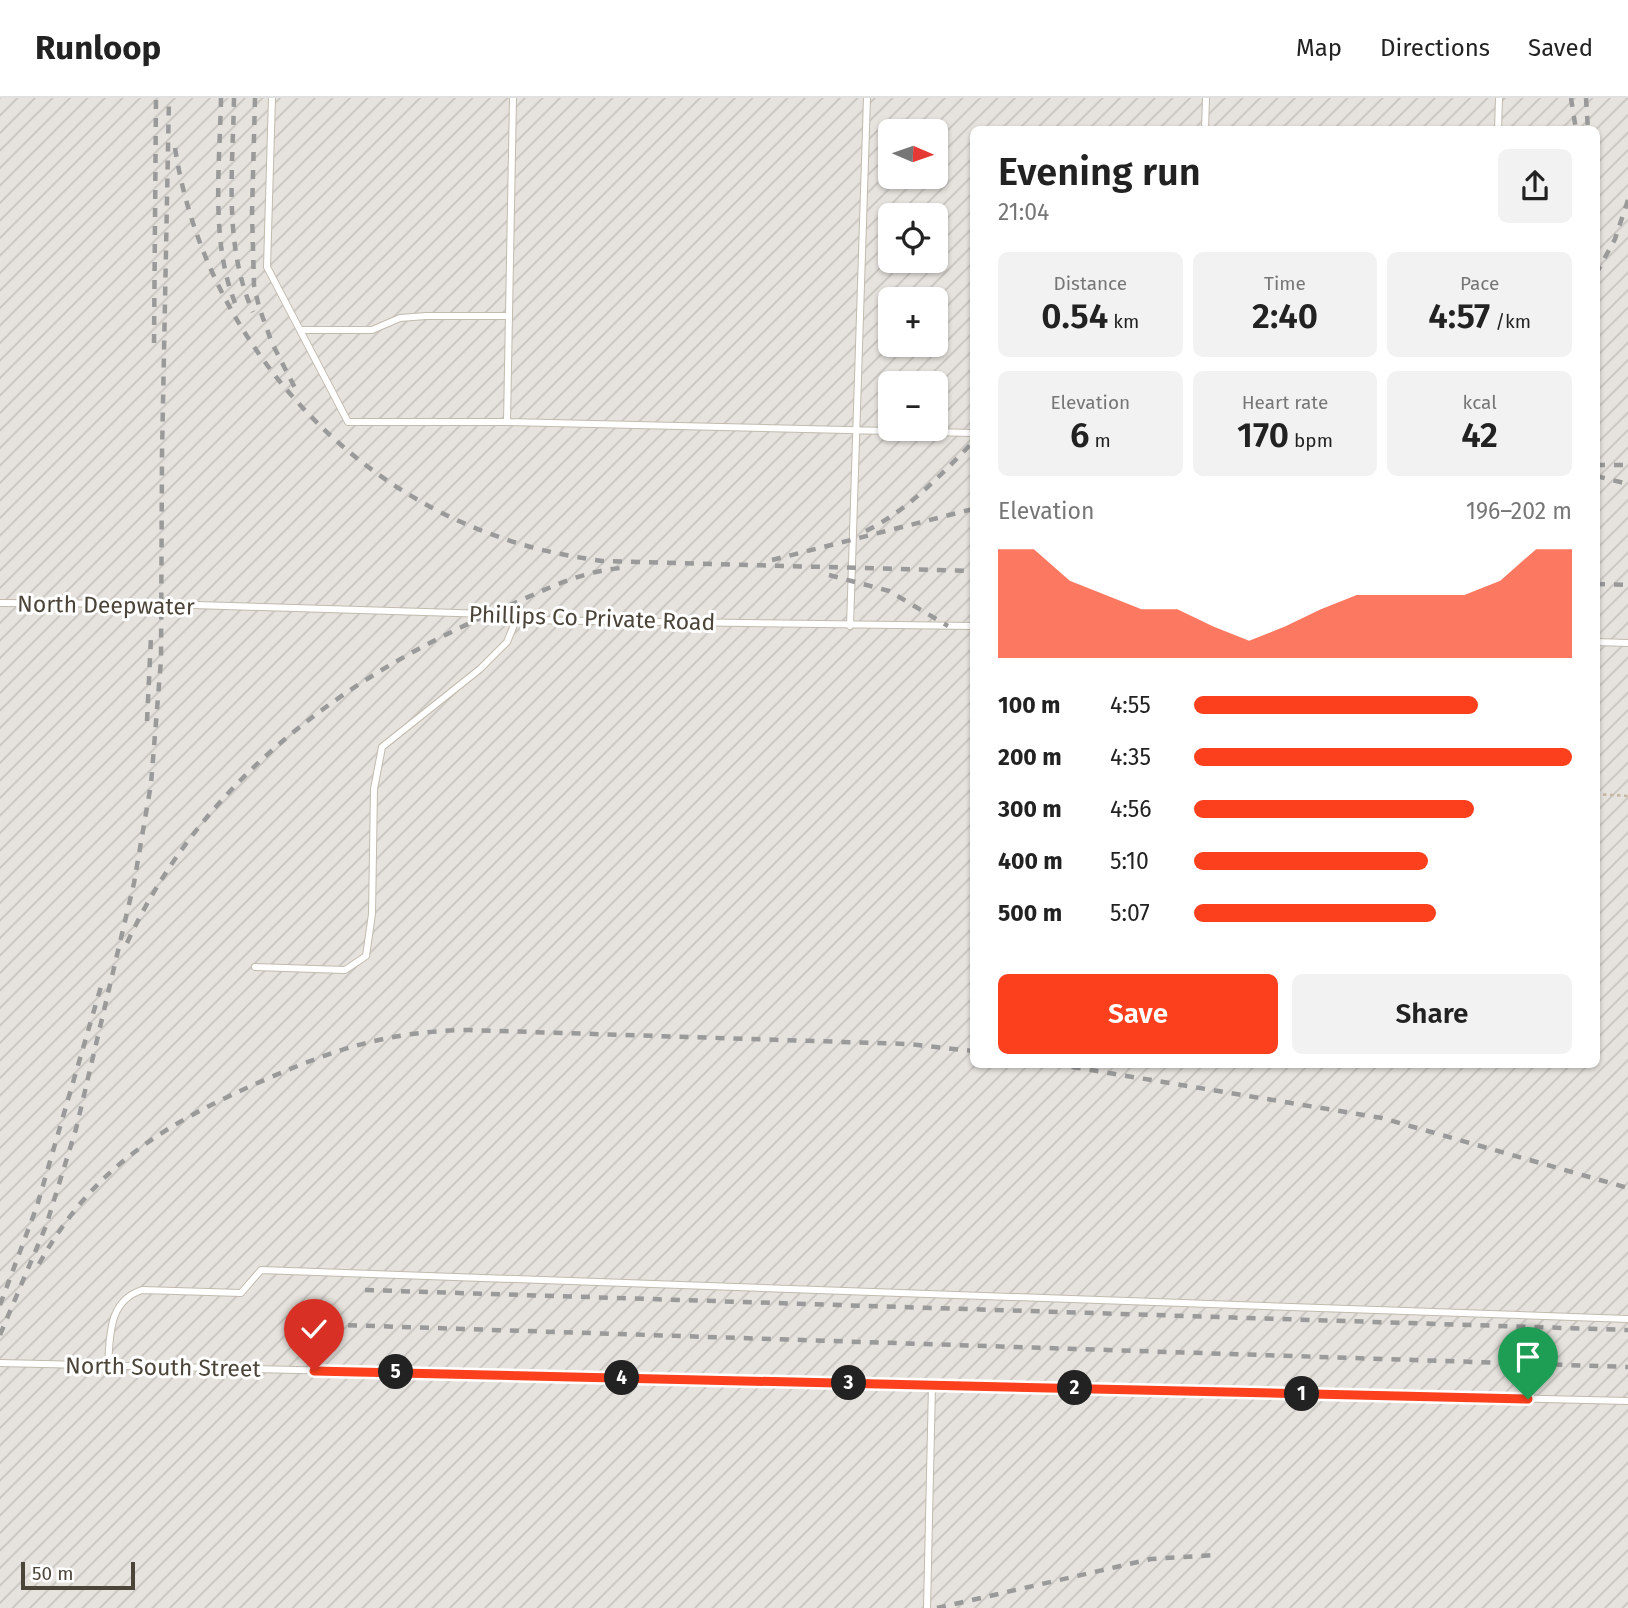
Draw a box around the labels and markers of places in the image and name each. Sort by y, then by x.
pin [284,1299,344,1371]
pin [1498,1327,1558,1399]
pin: 5 [378,1354,414,1390]
pin: 4 [604,1360,640,1396]
pin: 3 [832,1366,866,1400]
pin: 2 [1058,1370,1092,1406]
pin: 1 [1284,1376,1320,1412]

